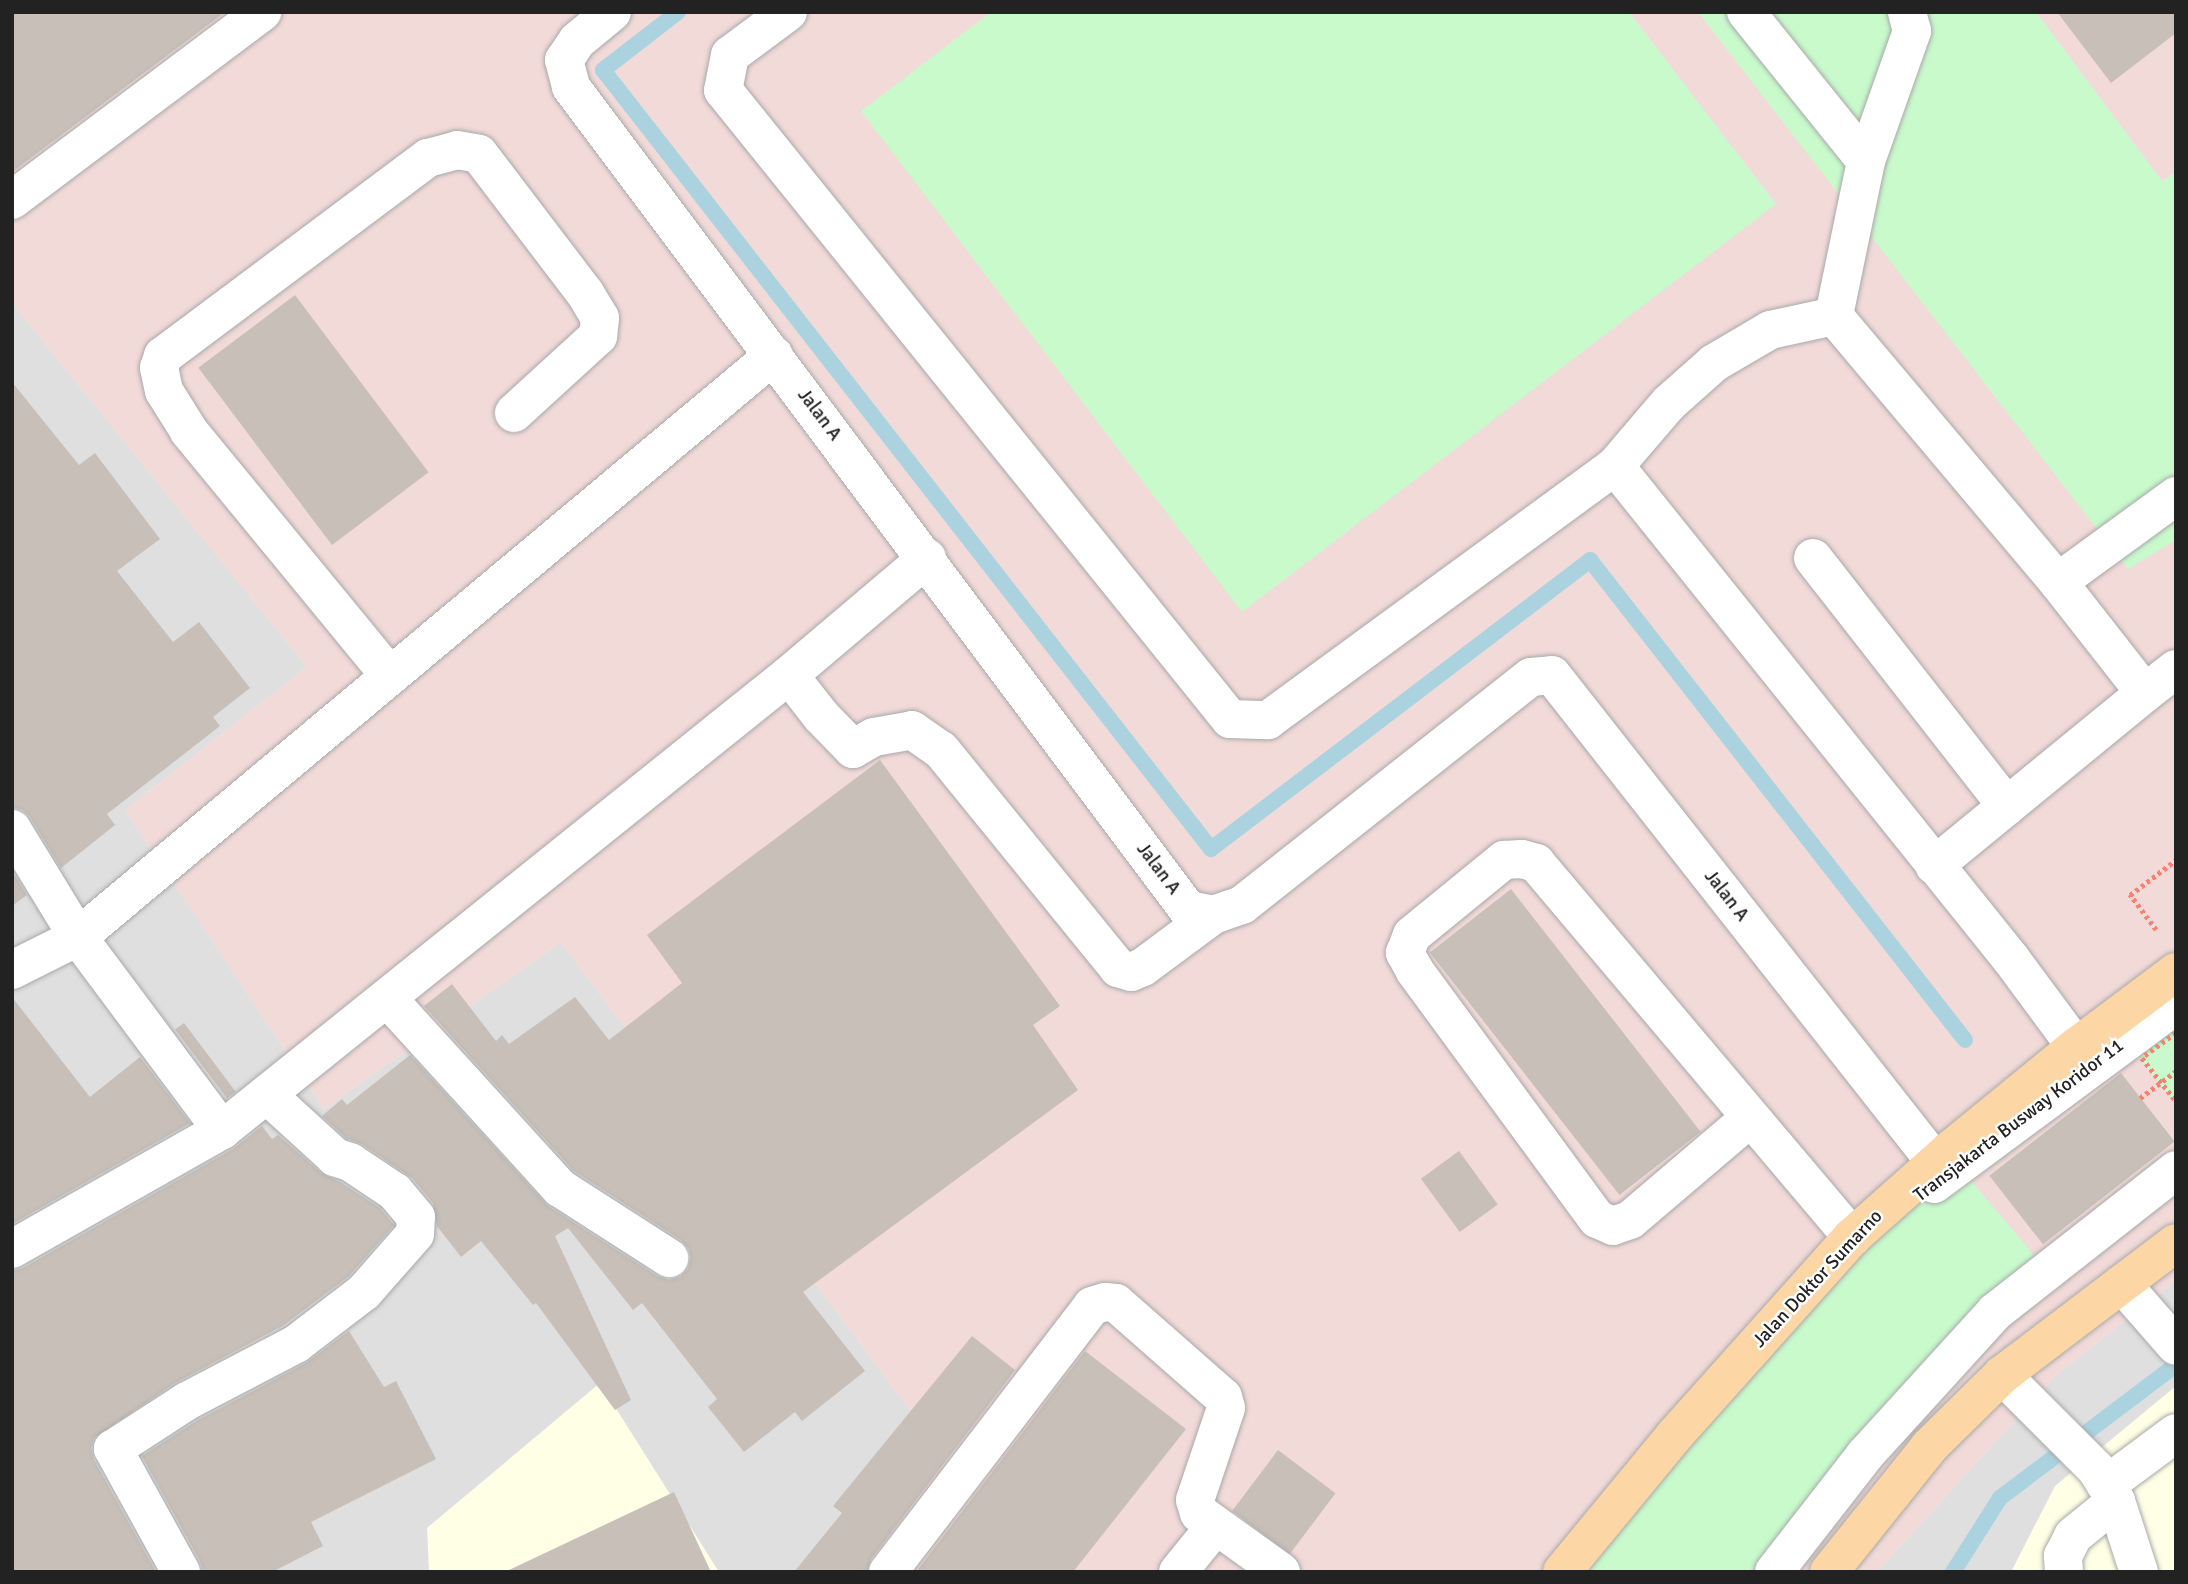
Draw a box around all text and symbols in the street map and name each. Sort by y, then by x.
street label: Jalan A [792,385,846,445]
street label: Jalan A [1131,839,1185,899]
street label: Jalan A [1699,866,1753,926]
street label: Transjakarta Busway Koridor 11 [1910,1035,2128,1207]
street label: Jalan Doktor Sumarno [1748,1206,1888,1352]

